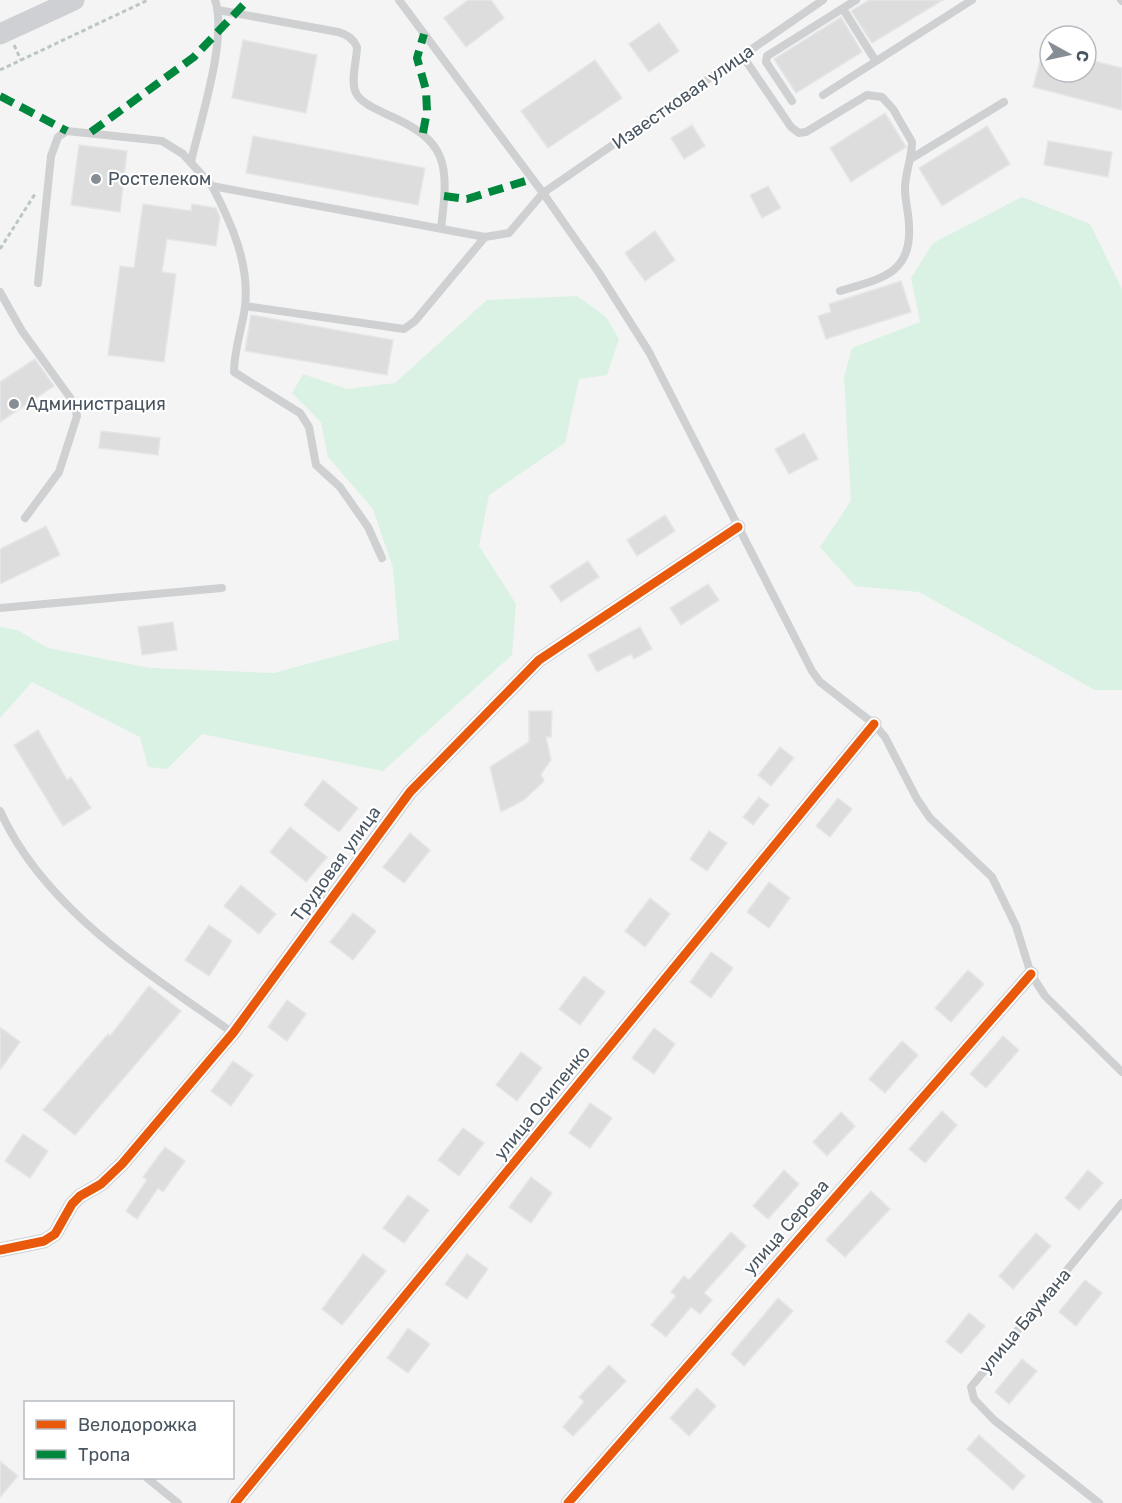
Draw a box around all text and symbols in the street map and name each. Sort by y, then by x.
north arrow [1038,24,1098,84]
street label: Известковая улица [608,40,758,154]
text: С [1072,49,1093,63]
place label: Ростелеком [108,168,211,190]
marker: Ростелеком [89,172,103,186]
place label: Администрация [26,393,166,415]
marker: Администрация [7,397,21,411]
street label: Трудовая улица [287,802,385,926]
street label: улица Осипенко [489,1041,595,1165]
street label: улица Серова [739,1175,833,1279]
street label: улица Баумана [975,1264,1075,1378]
legend [24,1401,234,1479]
text: Велодорожка [78,1414,197,1436]
text: Тропа [78,1444,130,1466]

